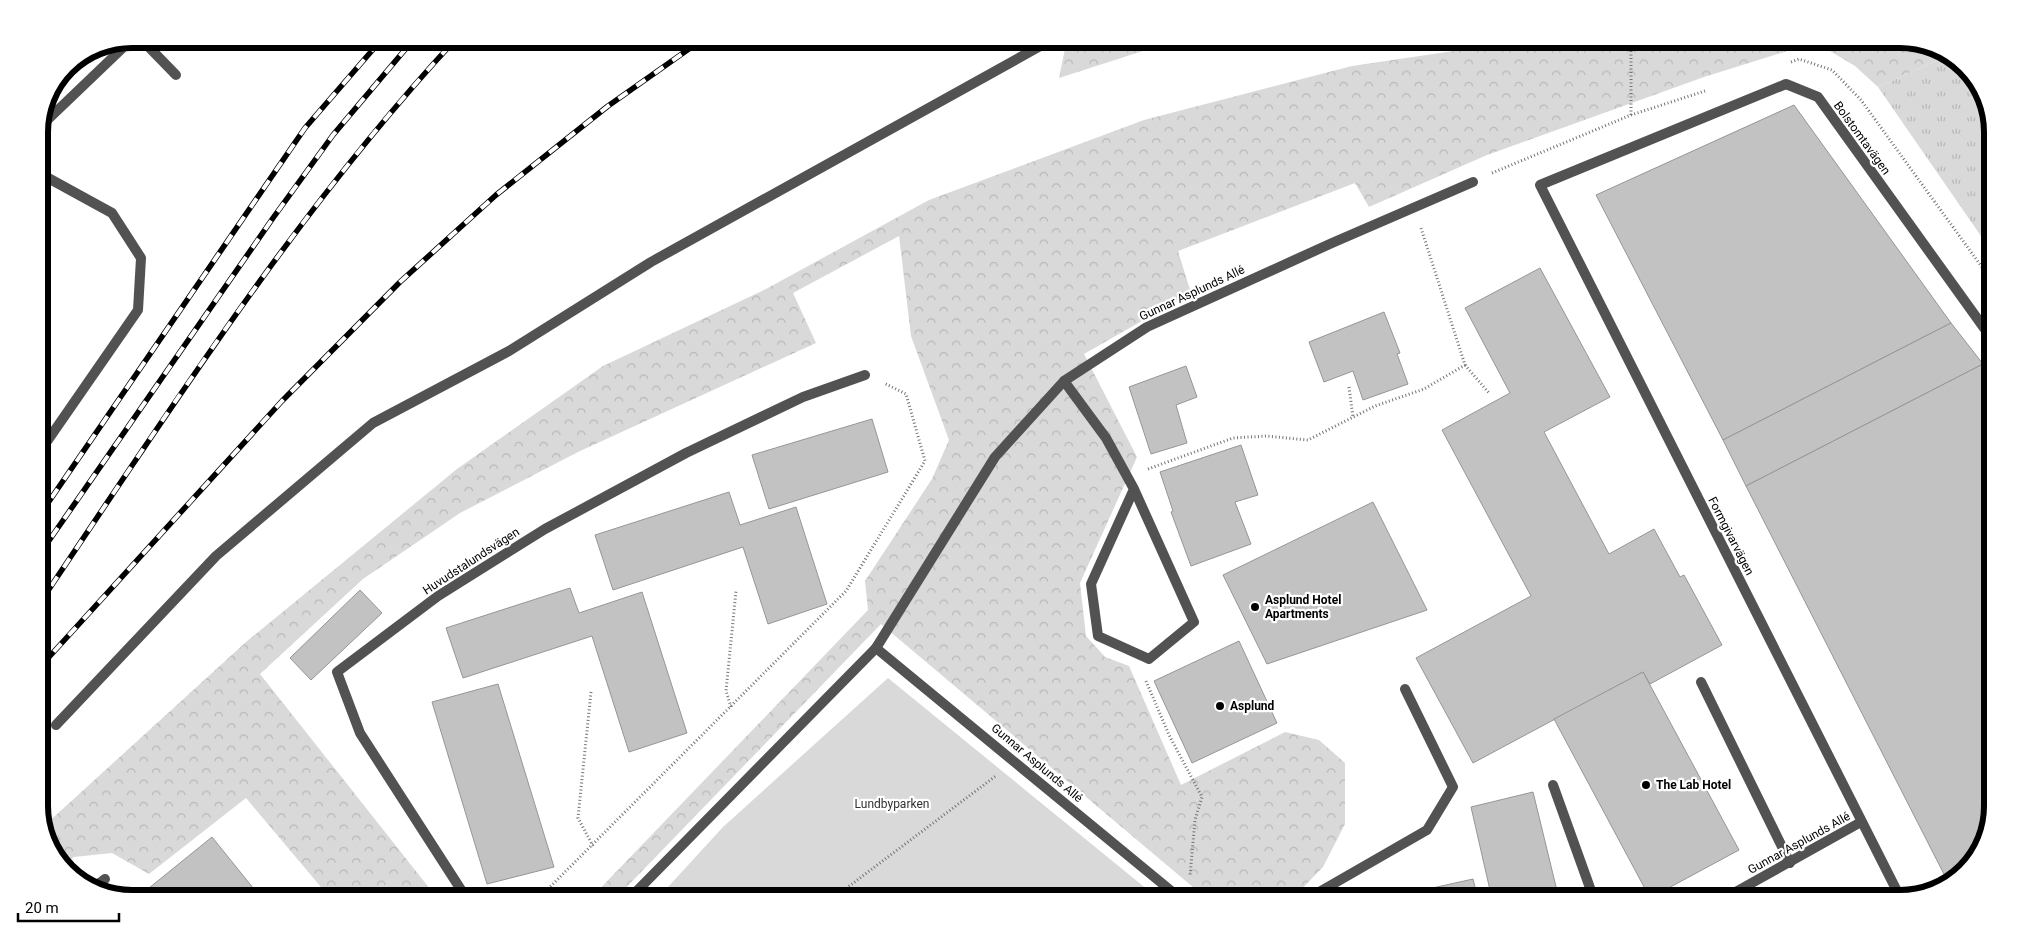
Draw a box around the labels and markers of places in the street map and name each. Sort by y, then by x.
place label: Asplund Hotel Apartments [1265,593,1341,621]
marker: Asplund Hotel Apartments [1249,601,1261,613]
place label: Asplund [1230,699,1275,713]
marker: Asplund [1214,700,1226,712]
place label: The Lab Hotel [1656,778,1731,792]
marker: The Lab Hotel [1640,779,1652,791]

